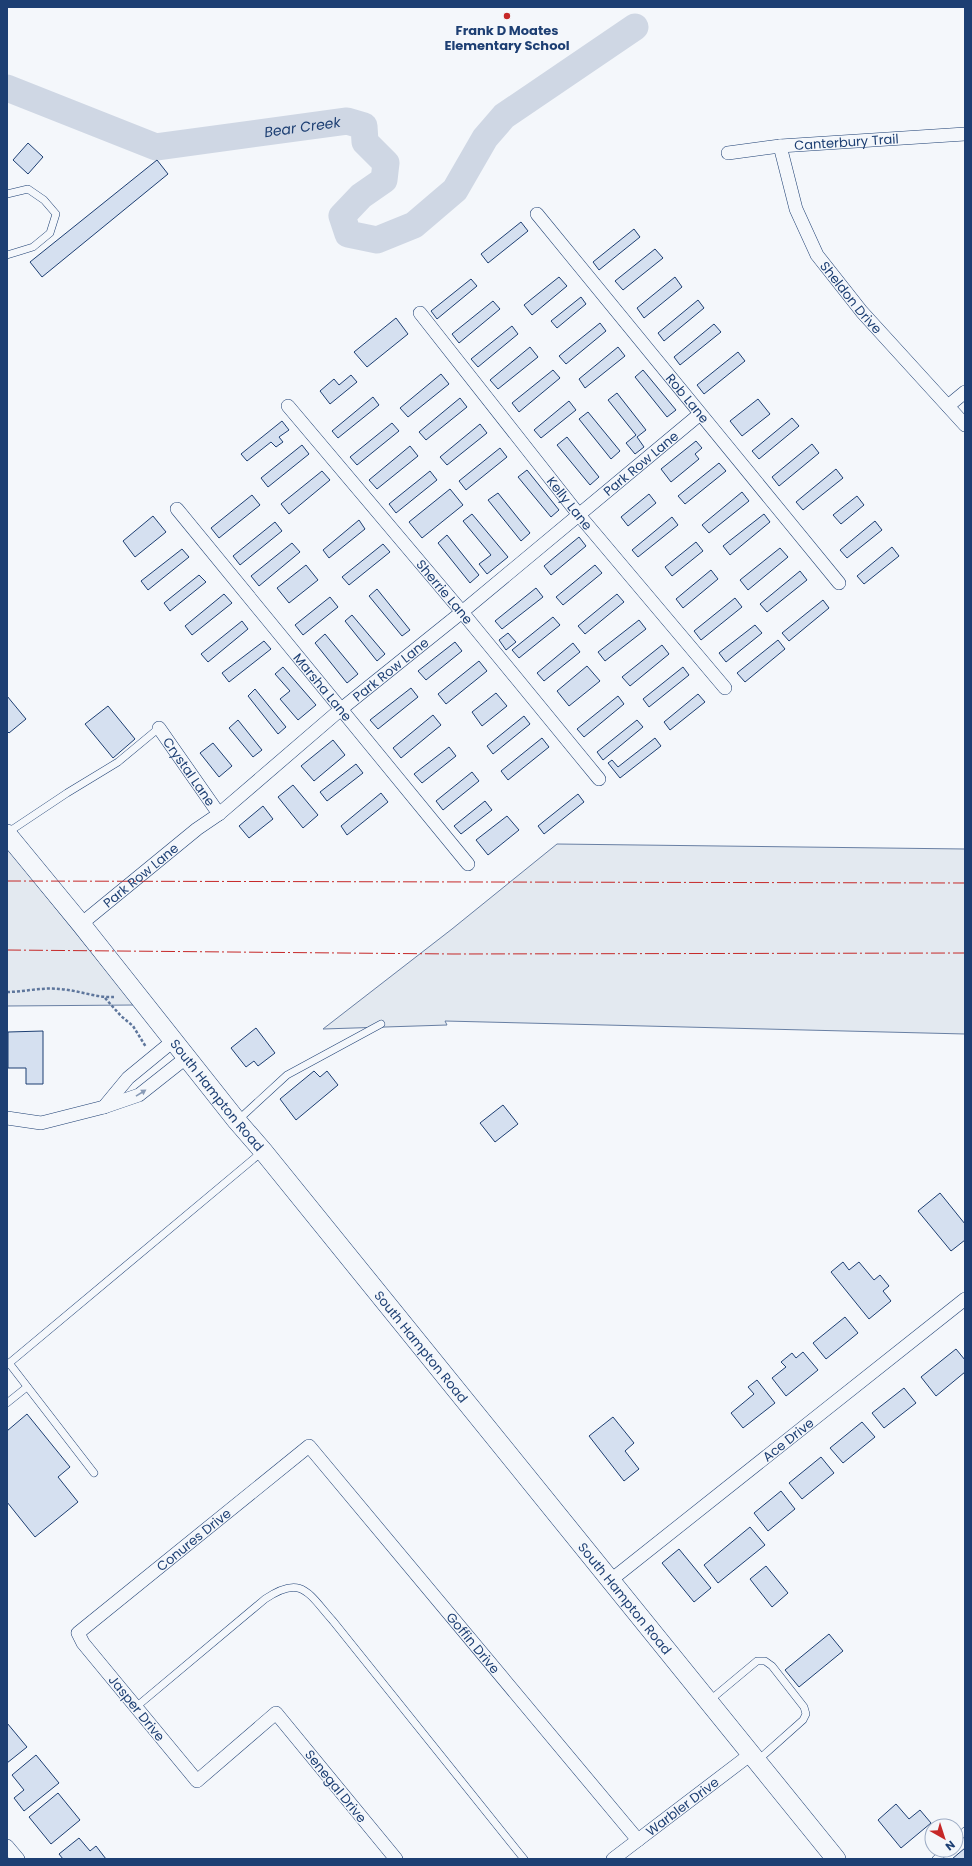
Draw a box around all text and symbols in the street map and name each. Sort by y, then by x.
marker: Frank D Moates Elementary School [502,11,512,21]
place label: Frank D Moates Elementary School [444,21,570,55]
water label: Bear Creek [263,112,343,142]
street label: Canterbury Trail [794,129,899,155]
street label: Sheldon Drive [815,257,886,338]
street label: Rob Lane [661,370,713,427]
street label: Park Row Lane [599,427,683,501]
street label: Kelly Lane [542,472,597,534]
street label: Sherrie Lane [412,556,477,628]
street label: Park Row Lane [349,633,433,706]
street label: Marsha Lane [289,649,356,725]
street label: Crystal Lane [158,733,220,810]
street label: Park Row Lane [99,839,183,912]
street label: South Hampton Road [165,1035,268,1155]
one-way arrow [135,1089,146,1096]
street label: South Hampton Road [370,1287,472,1407]
street label: Ace Drive [759,1414,818,1466]
street label: Conures Drive [153,1504,235,1576]
street label: South Hampton Road [573,1538,676,1659]
street label: Goffin Drive [442,1608,504,1678]
street label: Jasper Drive [104,1671,169,1745]
street label: Senegal Drive [300,1746,371,1827]
street label: Warbler Drive [642,1773,723,1841]
north arrow [924,1818,964,1858]
text: N [942,1837,959,1855]

